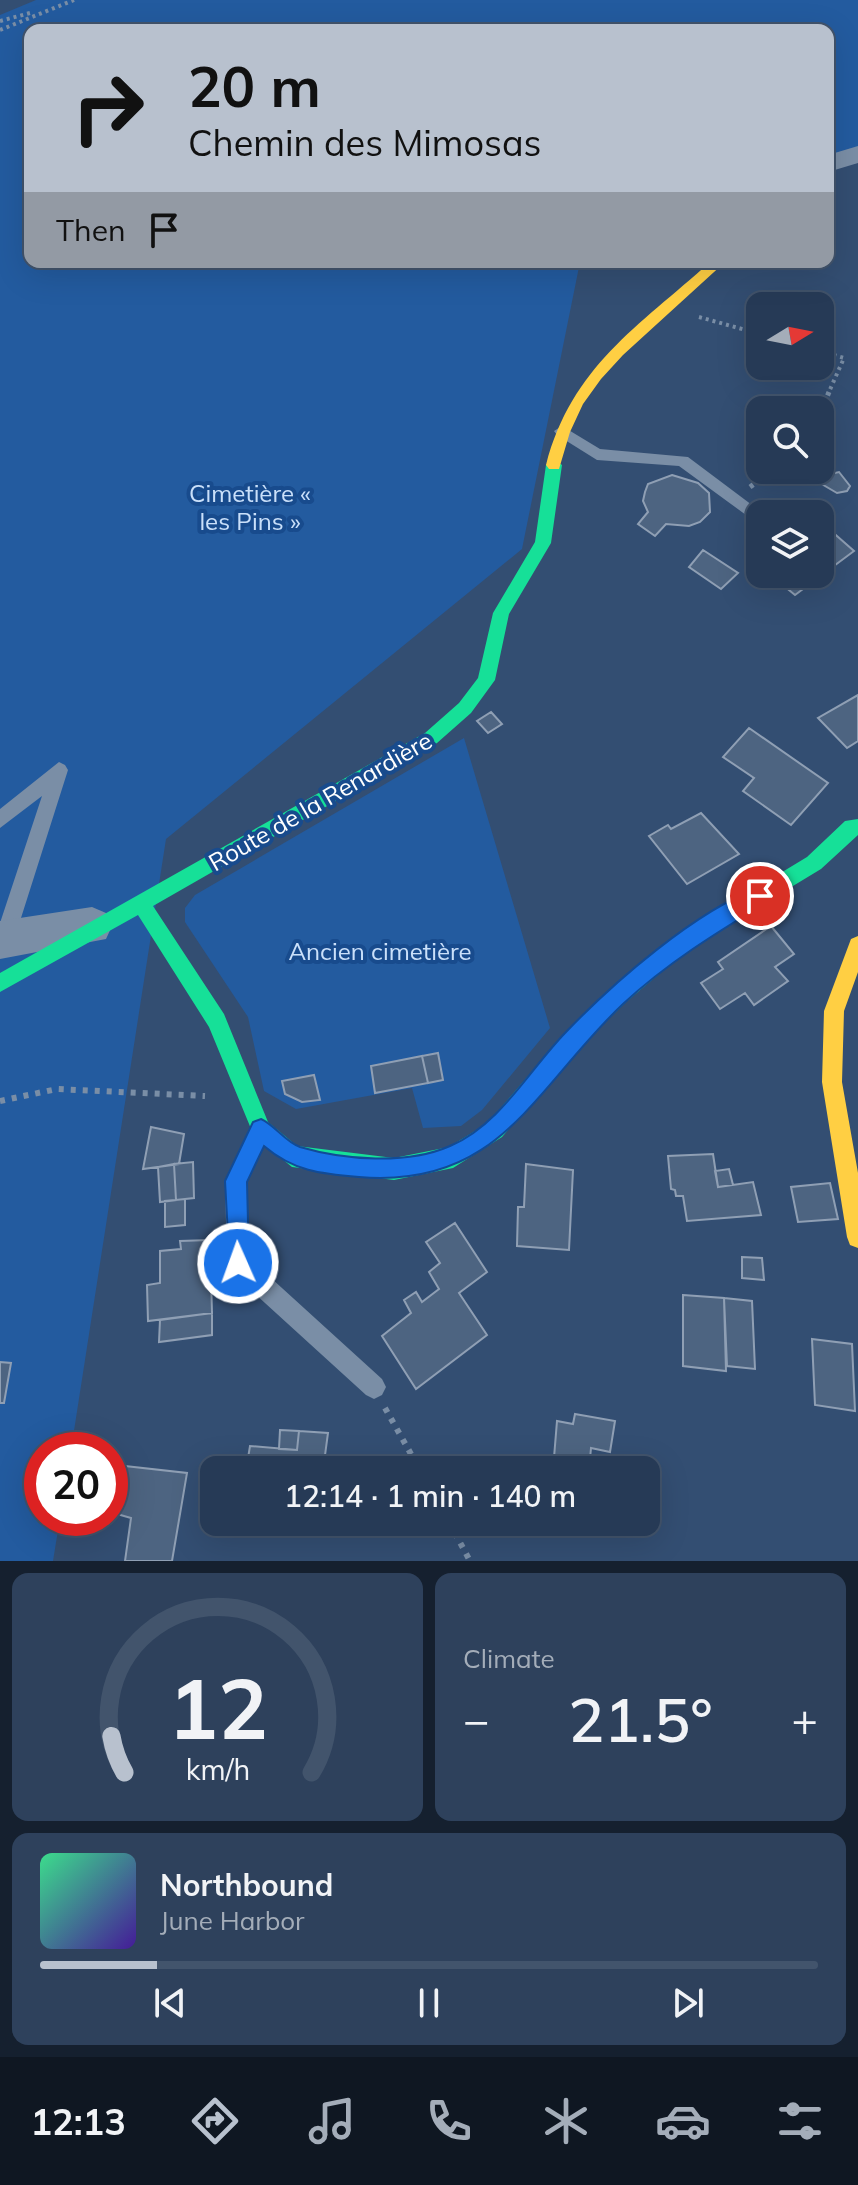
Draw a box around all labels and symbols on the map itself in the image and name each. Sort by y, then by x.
north arrow [746,292,834,380]
park label: Cimetière « les Pins » [189,478,311,536]
street label: Route de la Renardière [203,725,437,877]
pin [726,862,794,930]
park label: Ancien cimetière [288,936,472,966]
position arrow [196,1221,280,1305]
speed limit sign: 20 [24,1432,128,1536]

